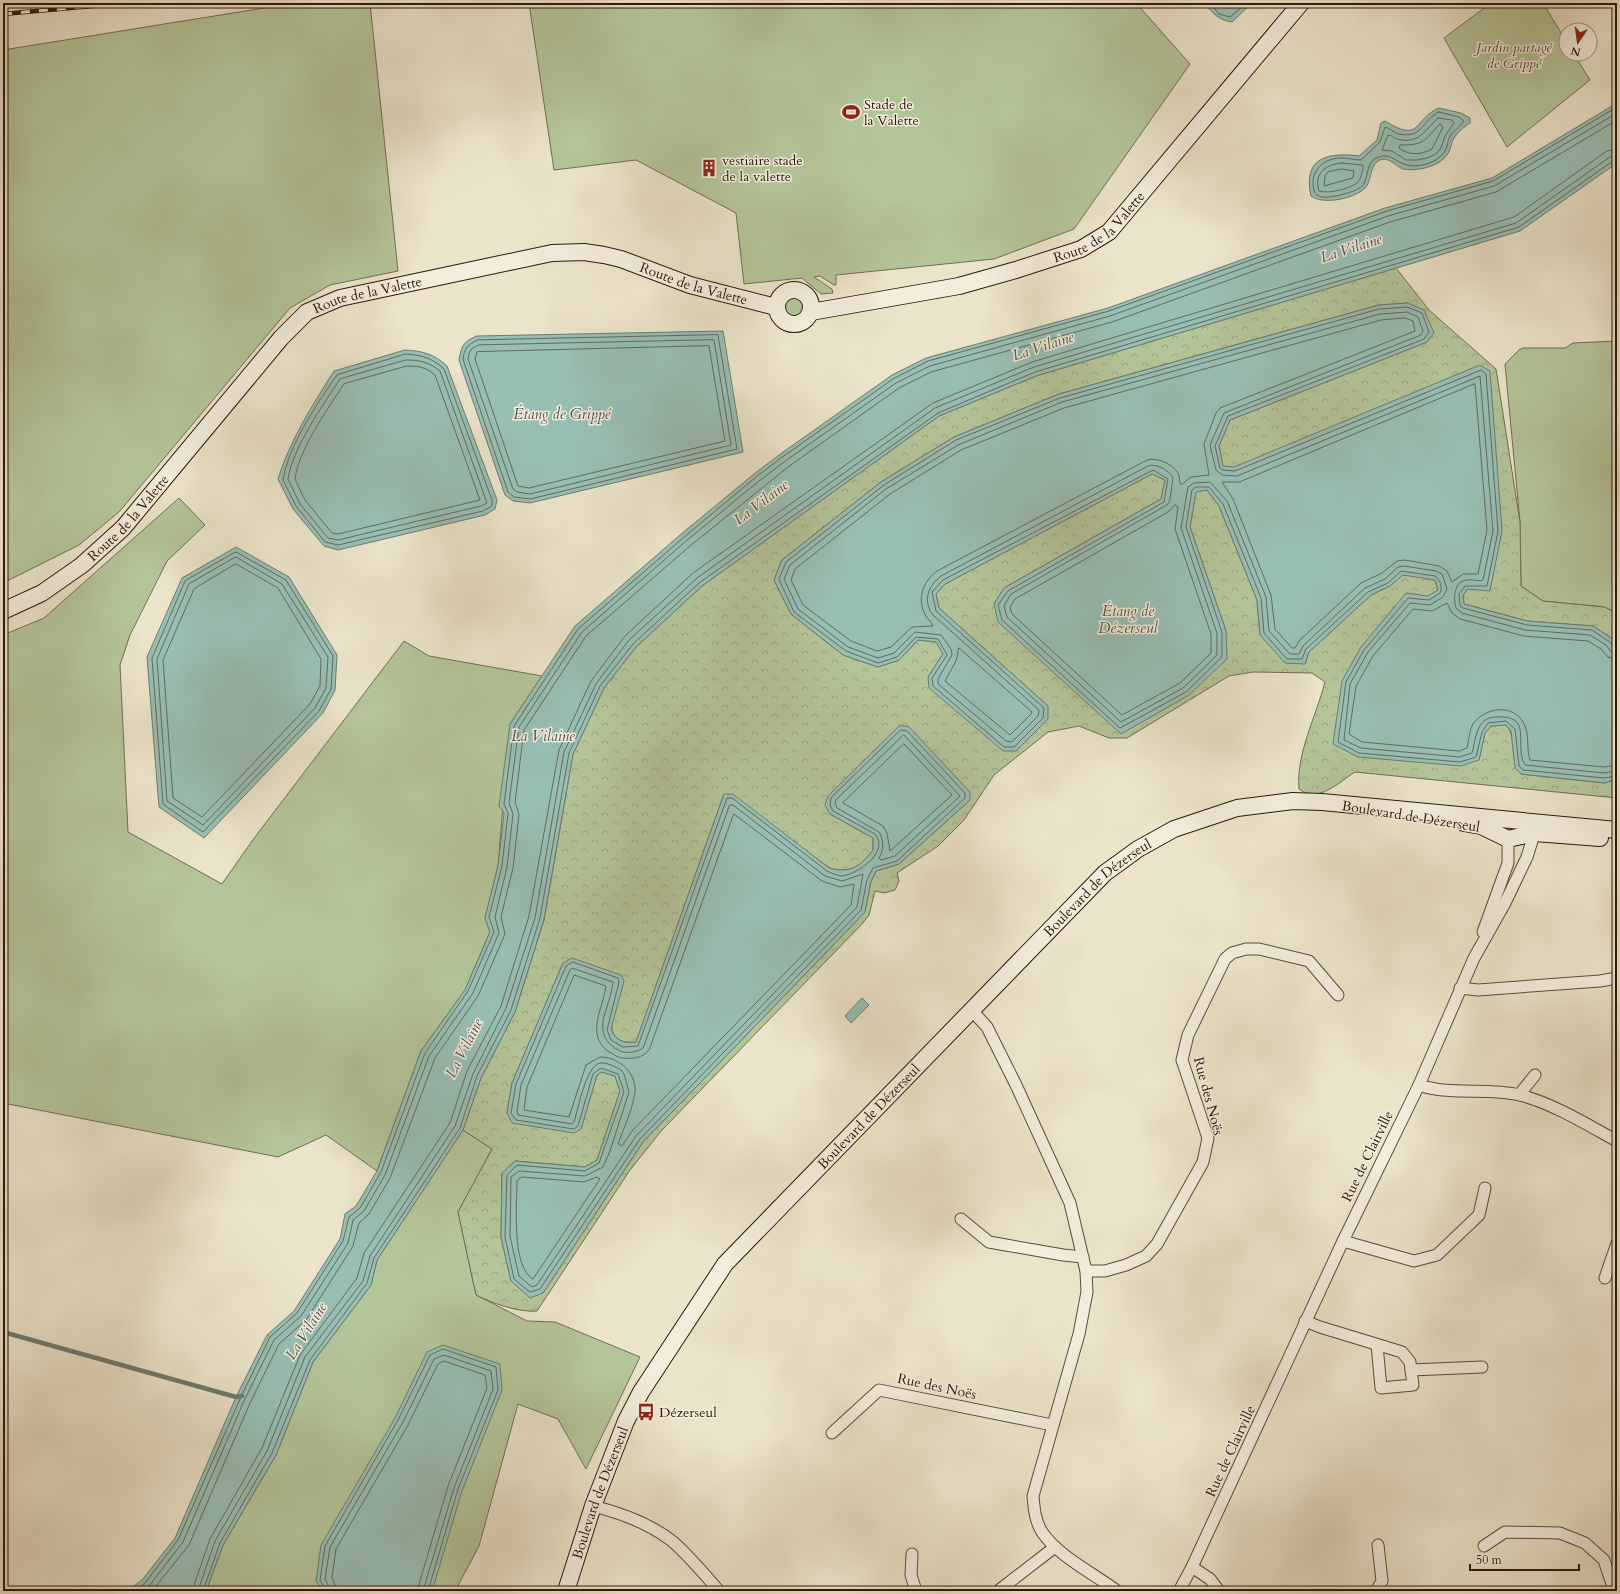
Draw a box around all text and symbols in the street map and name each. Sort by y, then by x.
north arrow [1558,22,1598,62]
park label: Jardin partagé de Grippé [1473,38,1553,73]
text: N [1569,43,1582,60]
place label: Stade de la Valette [864,95,919,130]
sports icon: Stade de la Valette [841,102,861,122]
place label: vestiaire stade de la valette [722,151,803,186]
building icon: vestiaire stade de la valette [699,158,719,178]
street label: Route de la Valette [1051,188,1149,267]
water label: La Vilaine [1318,229,1385,267]
street label: Route de la Valette [637,258,749,309]
street label: Route de la Valette [310,272,424,318]
water label: La Vilaine [1010,327,1077,365]
water label: Étang de Grippé [513,404,612,424]
street label: Route de la Valette [84,471,174,566]
water label: La Vilaine [730,475,793,529]
water label: Étang de Dézerseul [1098,601,1159,638]
water label: La Vilaine [511,726,575,746]
street label: Boulevard de Dézerseul [1341,796,1482,837]
street label: Boulevard de Dézerseul [1039,834,1155,941]
water label: La Vilaine [441,1015,487,1081]
street label: Rue des Noës [1189,1055,1228,1138]
street label: Boulevard de Dézerseul [813,1060,925,1173]
street label: Rue de Clairville [1337,1108,1398,1205]
water label: La Vilaine [281,1299,331,1363]
street label: Rue des Noës [896,1369,978,1404]
bus stop icon: Dézerseul [636,1402,656,1422]
street label: Rue de Clairville [1201,1402,1260,1500]
place label: Dézerseul [659,1403,717,1422]
street label: Boulevard de Dézerseul [568,1423,633,1561]
scale bar [1470,1546,1579,1572]
text: 50 m [1476,1552,1503,1568]

